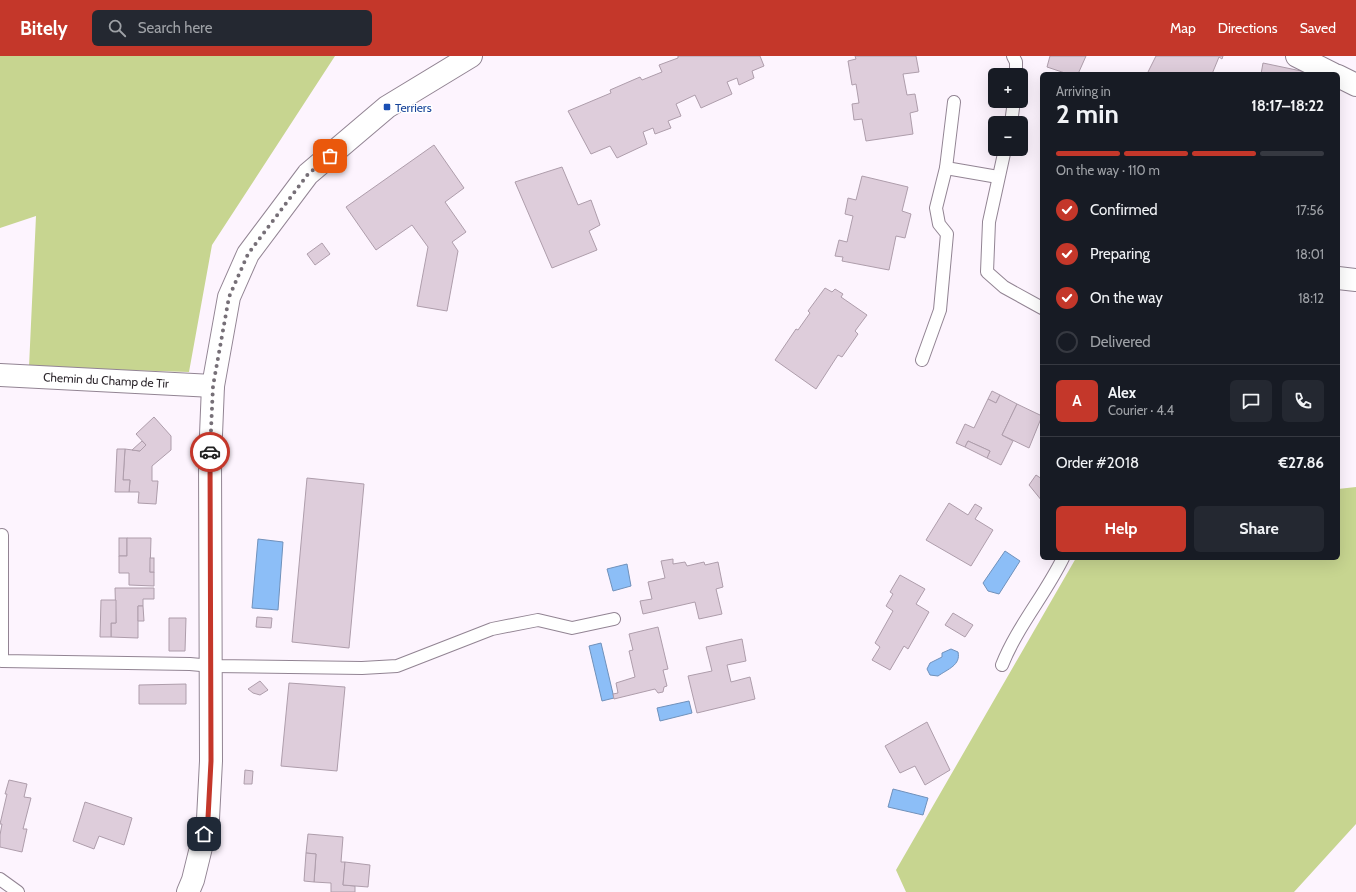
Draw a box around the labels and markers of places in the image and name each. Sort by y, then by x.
place label: Terriers [395,100,432,115]
marker: Terriers [382,102,392,112]
pin [313,139,347,173]
pin [187,817,221,851]

